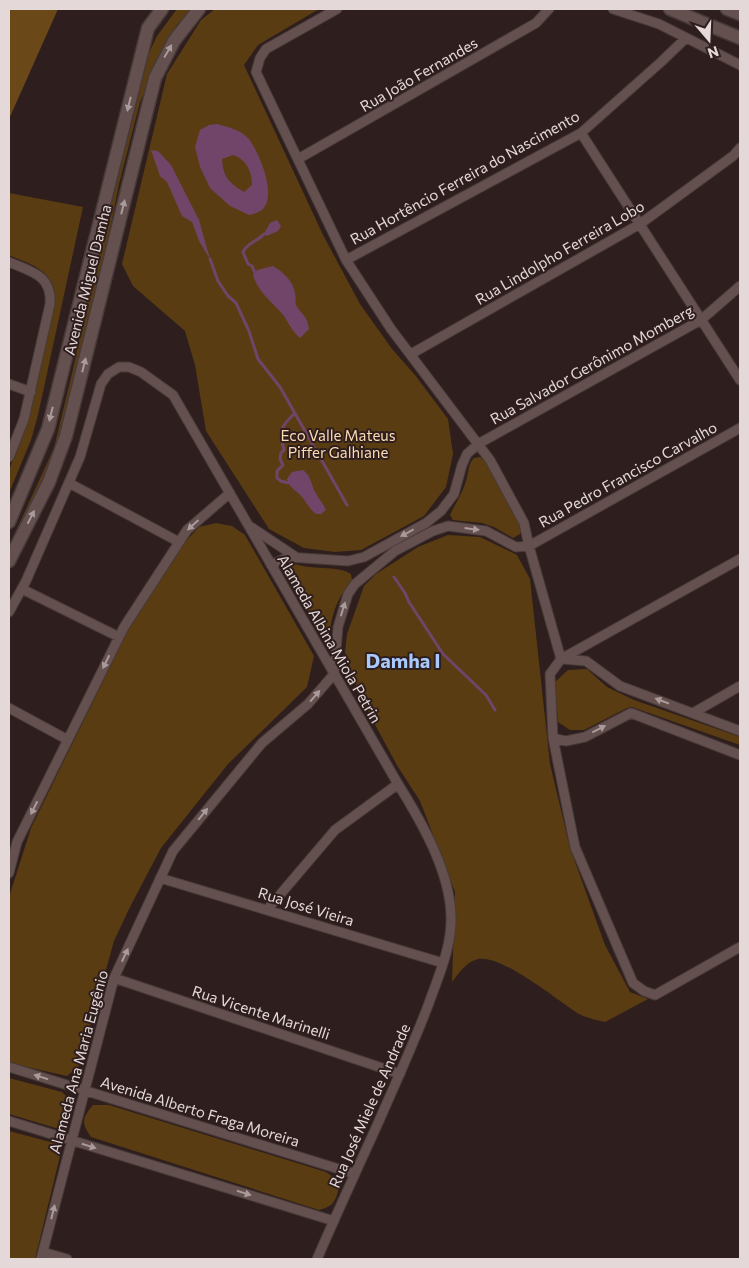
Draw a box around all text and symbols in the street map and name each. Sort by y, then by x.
north arrow [684,15,734,65]
street label: Rua João Fernandes [357,33,481,115]
text: N [706,43,721,63]
one-way arrow [164,45,173,58]
one-way arrow [125,96,133,111]
street label: Rua Hortêncio Ferreira do Nascimento [347,106,582,248]
street label: Rua Lindolpho Ferreira Lobo [472,196,647,308]
one-way arrow [119,199,127,214]
street label: Avenida Miguel Damha [60,203,114,357]
street label: Rua Salvador Gerônimo Momberg [487,301,696,428]
one-way arrow [80,357,88,372]
one-way arrow [47,406,55,421]
street label: Rua Pedro Francisco Carvalho [535,417,720,531]
park label: Eco Valle Mateus Piffer Galhiane [280,426,396,461]
one-way arrow [27,510,35,525]
one-way arrow [187,520,200,531]
one-way arrow [464,525,480,533]
one-way arrow [400,529,414,537]
street label: Alameda Albina Miola Petrin [274,551,386,726]
one-way arrow [340,601,348,616]
district label: Damha I [366,648,440,672]
one-way arrow [102,655,110,669]
one-way arrow [309,691,321,703]
one-way arrow [654,697,669,705]
one-way arrow [592,725,606,733]
one-way arrow [30,801,38,815]
one-way arrow [198,807,209,820]
street label: Rua José Vieira [256,883,356,929]
one-way arrow [121,948,129,962]
street label: Alameda Ana Maria Eugênio [45,968,111,1155]
street label: Rua Vicente Marinelli [190,981,332,1043]
street label: Rua José Miele de Andrade [325,1021,414,1191]
street label: Avenida Alberto Fraga Moreira [99,1072,302,1150]
one-way arrow [33,1073,48,1080]
one-way arrow [81,1142,96,1150]
one-way arrow [237,1190,252,1198]
one-way arrow [50,1205,58,1220]

